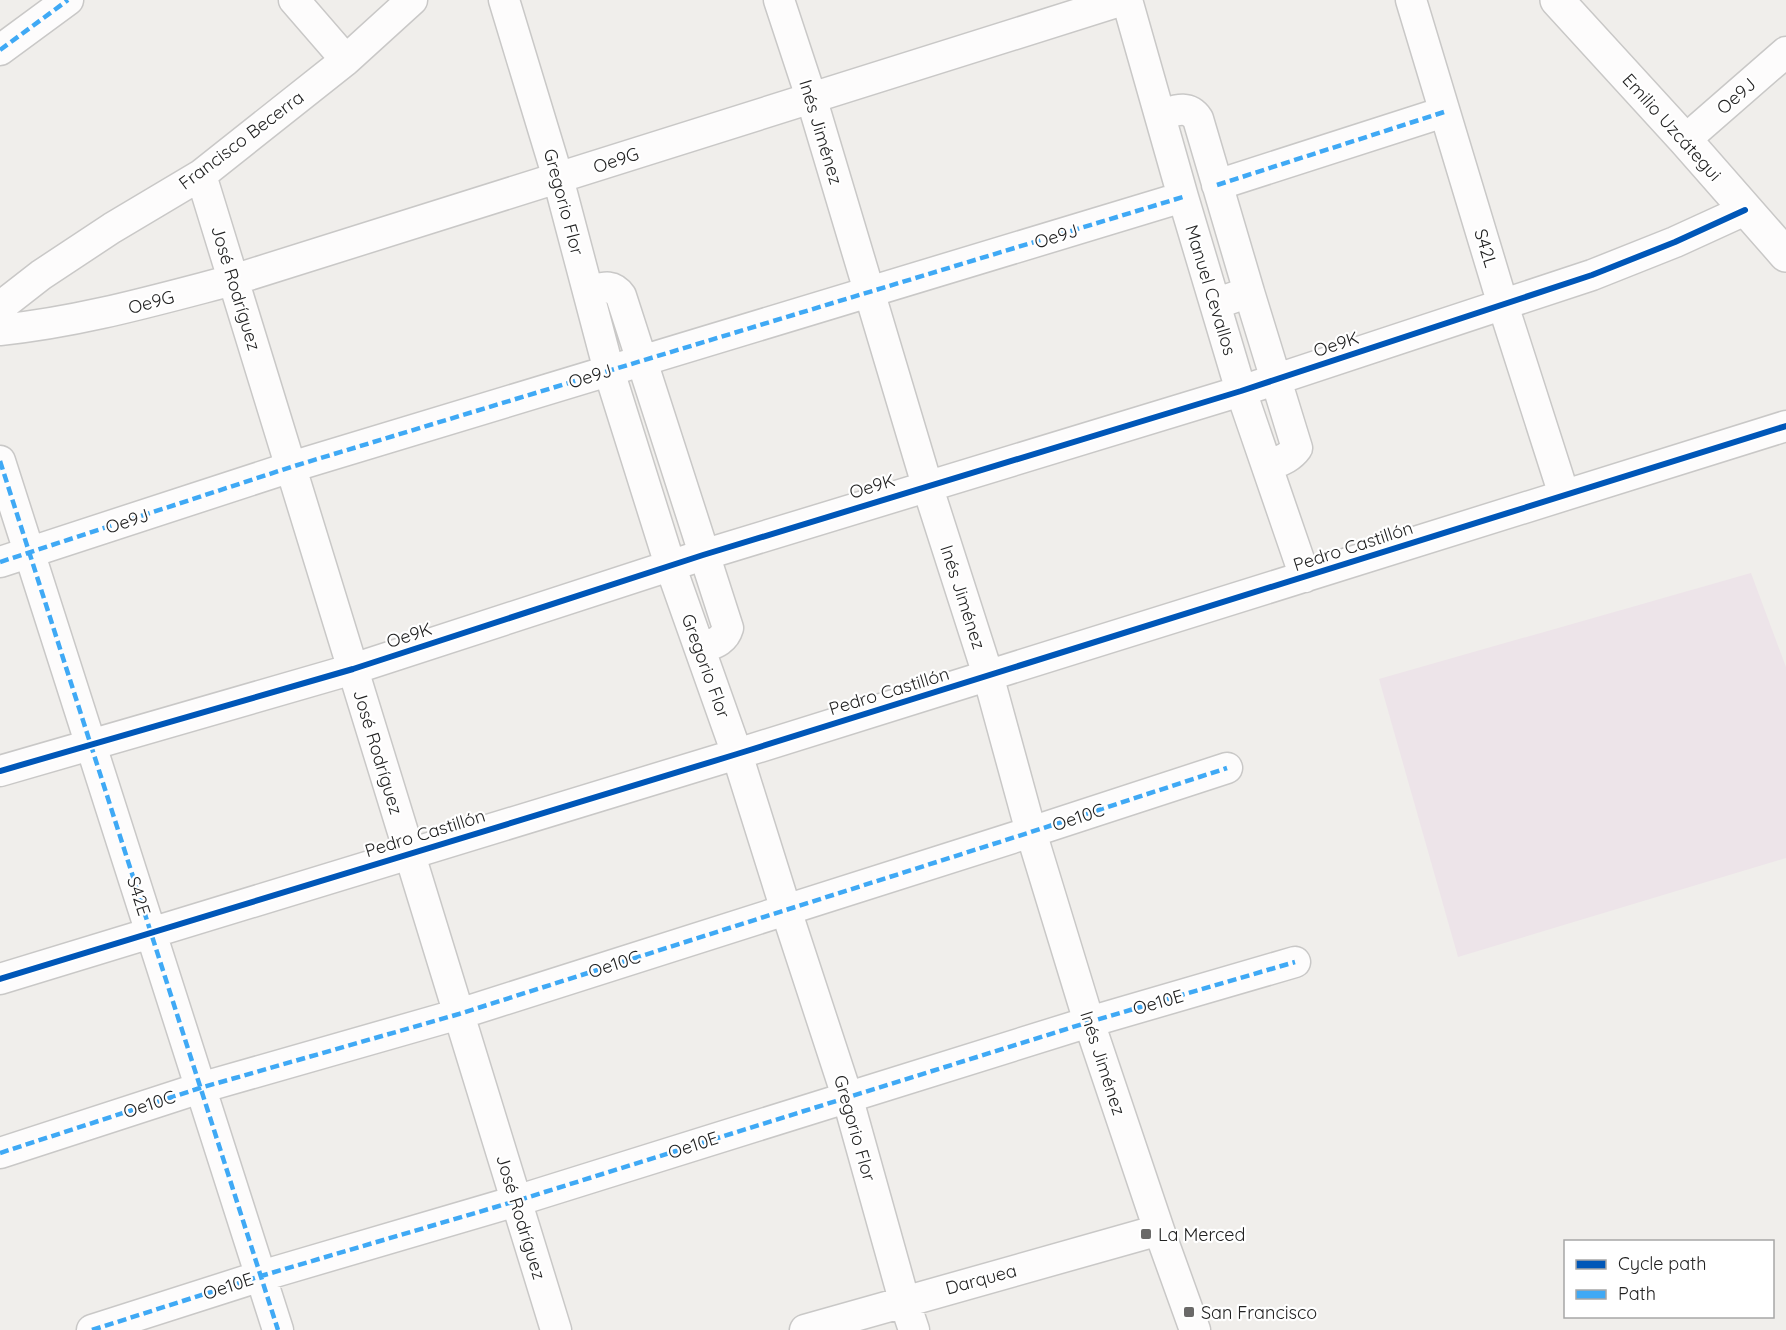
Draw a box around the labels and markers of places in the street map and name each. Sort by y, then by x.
place label: La Merced [1158,1223,1245,1246]
marker: La Merced [1139,1227,1153,1241]
place label: San Francisco [1201,1301,1317,1324]
marker: San Francisco [1182,1305,1196,1319]

